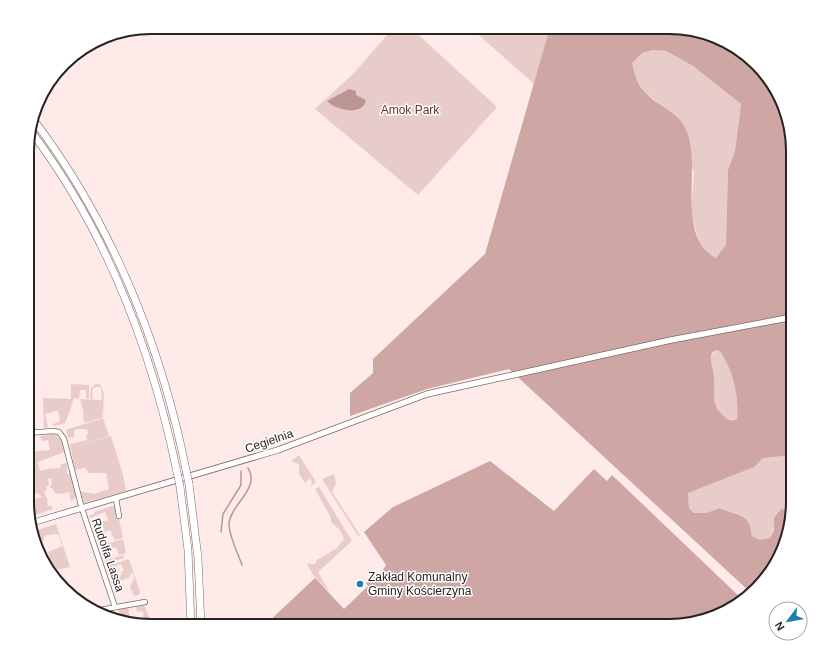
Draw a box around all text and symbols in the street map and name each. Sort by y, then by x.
park label: Amok Park [381,103,440,117]
street label: Cegielnia [243,426,295,456]
street label: Rudolfa Lassa [89,516,127,594]
place label: Zakład Komunalny Gminy Kościerzyna [368,570,472,598]
marker: Zakład Komunalny Gminy Kościerzyna [355,579,365,589]
north arrow [768,601,808,641]
text: N [772,620,787,633]

